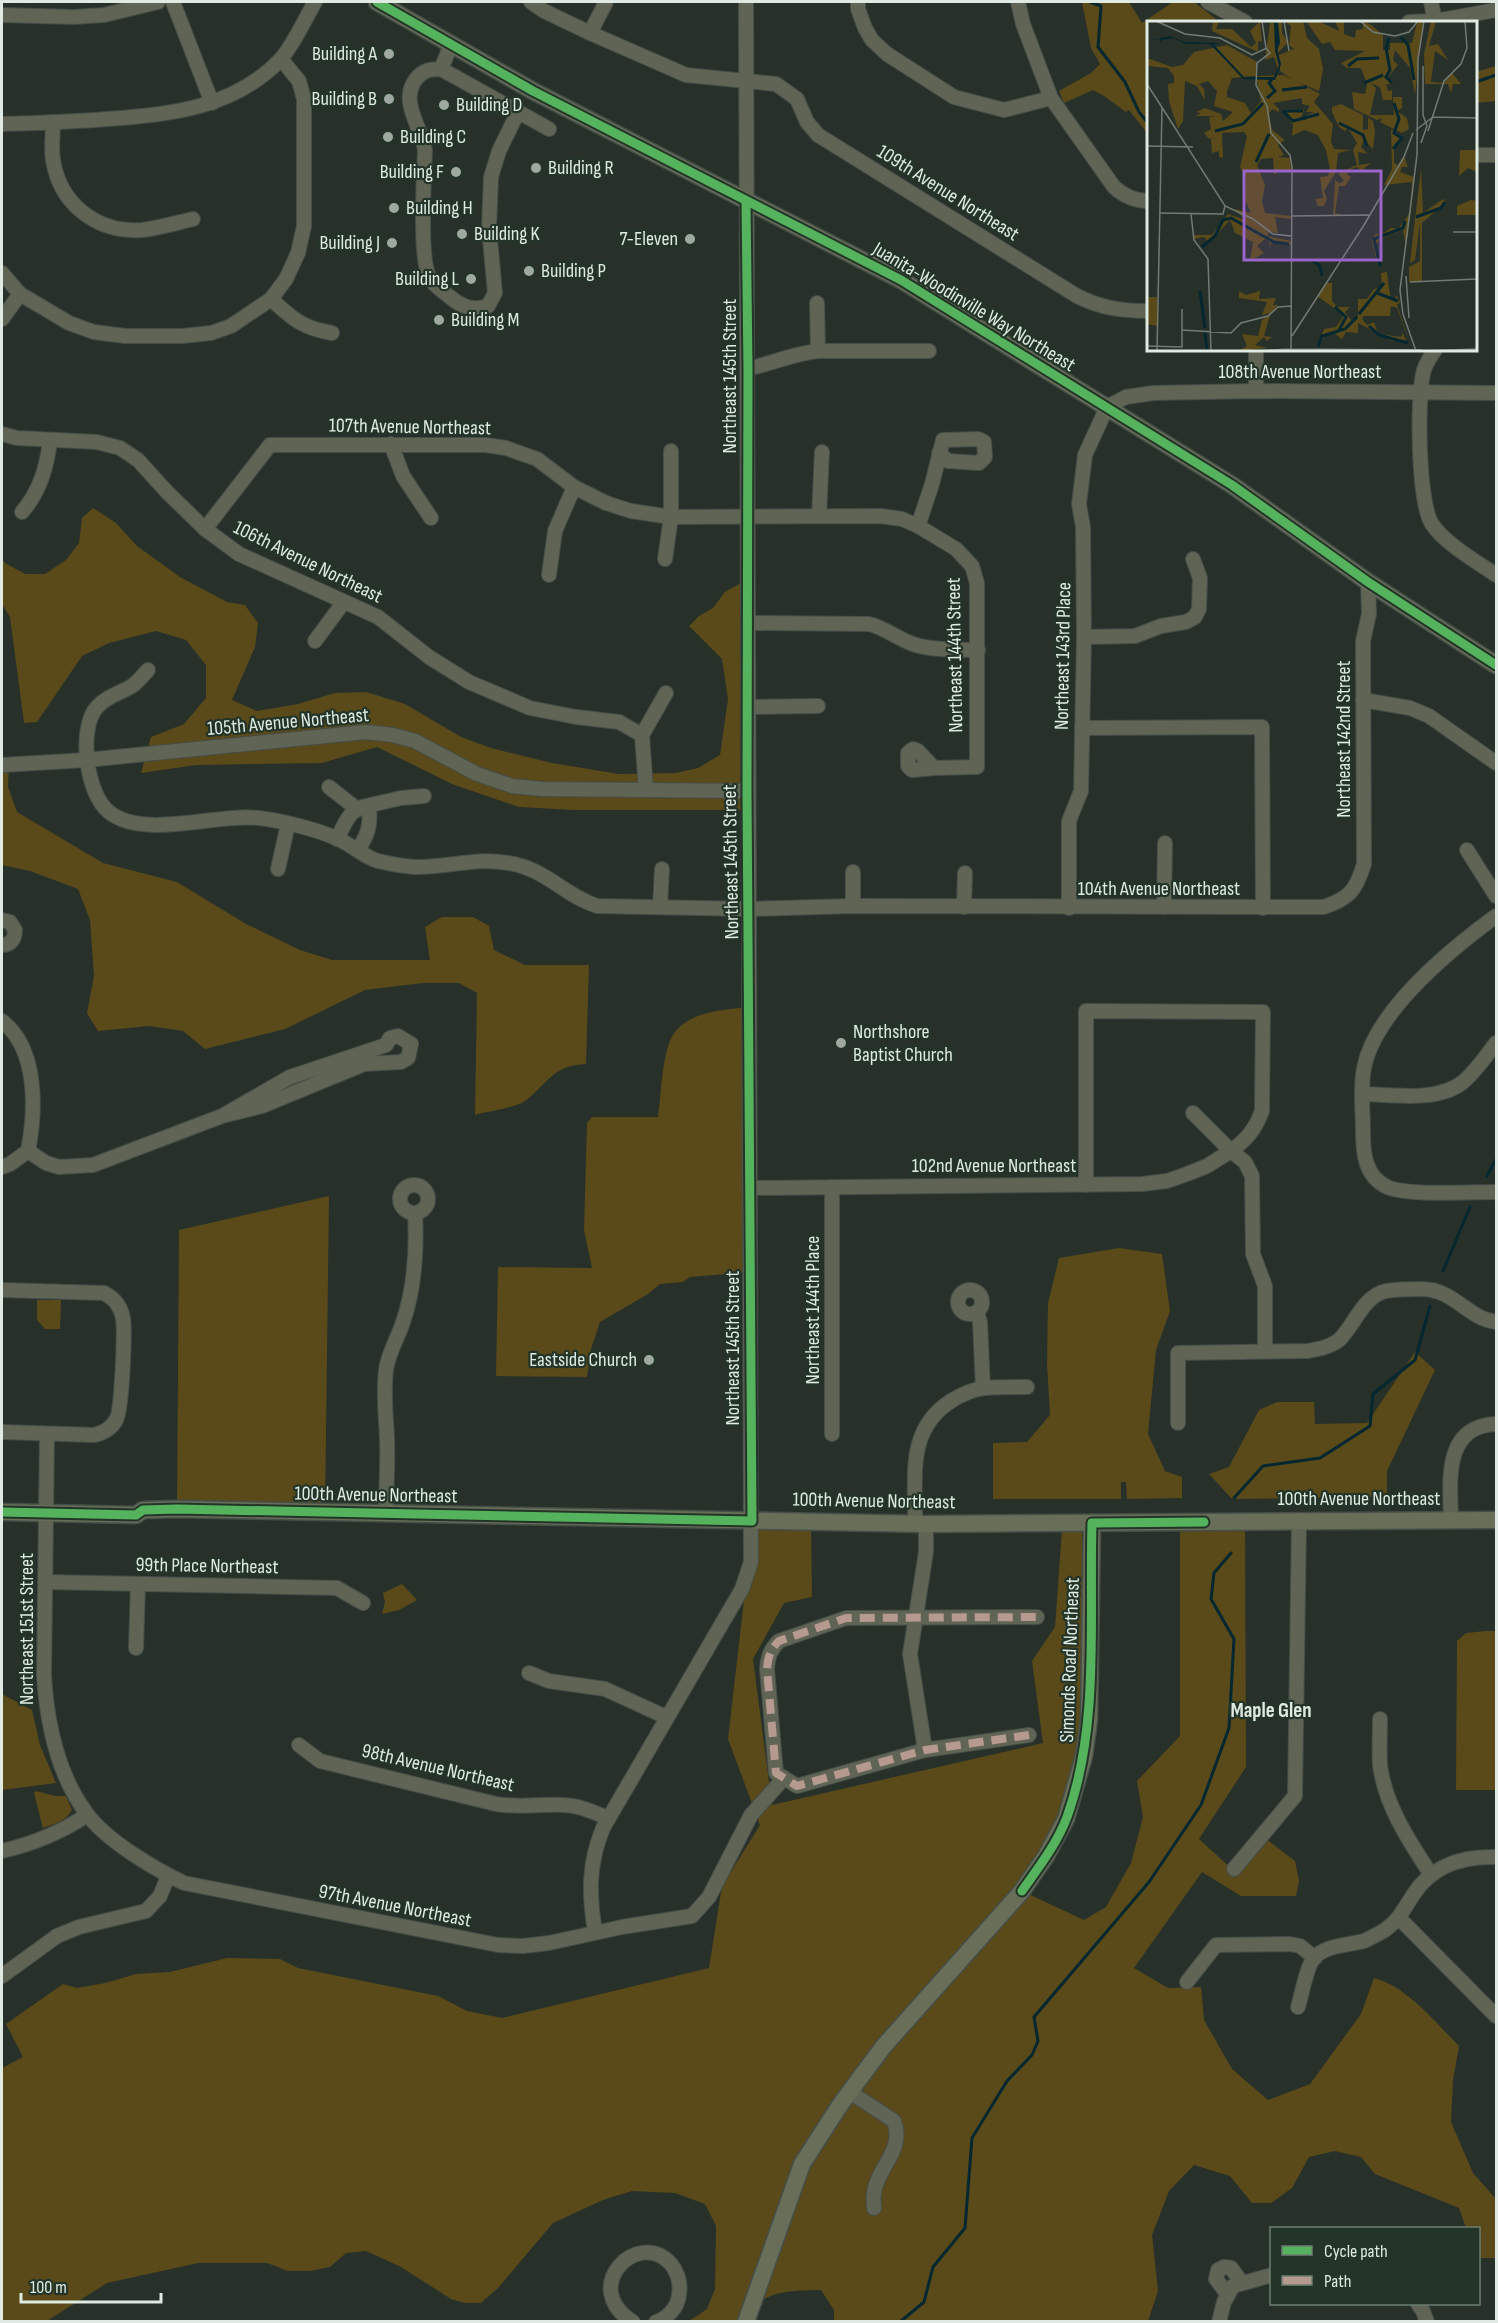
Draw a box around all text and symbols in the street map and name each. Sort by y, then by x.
inset map [1147,21,1477,351]
place label: Building A [312,42,377,66]
marker: Building A [382,47,396,61]
place label: Building B [312,87,377,111]
marker: Building B [382,92,396,106]
place label: Building D [456,93,522,117]
marker: Building D [437,98,451,112]
place label: Building C [400,125,466,149]
marker: Building C [381,130,395,144]
street label: 109th Avenue Northeast [873,140,1023,246]
place label: Building R [548,156,614,180]
place label: Building F [380,160,444,184]
marker: Building R [529,161,543,175]
marker: Building F [449,165,463,179]
place label: Building H [406,196,473,220]
marker: Building H [387,201,401,215]
place label: Building K [474,222,540,246]
marker: Building K [455,227,469,241]
place label: 7-Eleven [620,227,678,251]
place label: Building J [319,231,380,255]
marker: 7-Eleven [683,232,697,246]
marker: Building J [385,236,399,250]
street label: Juanita-Woodinville Way Northeast [868,236,1080,377]
place label: Building P [541,259,606,283]
marker: Building P [522,264,536,278]
place label: Building L [395,267,460,291]
marker: Building L [464,272,478,286]
street label: Northeast 145th Street [718,299,742,453]
place label: Building M [451,308,519,332]
marker: Building M [432,313,446,327]
street label: 108th Avenue Northeast [1219,360,1381,384]
street label: 107th Avenue Northeast [329,414,491,440]
street label: 106th Avenue Northeast [230,516,386,608]
street label: Northeast 144th Street [942,577,968,733]
street label: Northeast 143rd Place [1050,582,1076,730]
street label: Northeast 142nd Street [1332,660,1356,818]
street label: 105th Avenue Northeast [206,703,370,741]
street label: Northeast 145th Street [718,784,744,940]
street label: 104th Avenue Northeast [1078,877,1240,901]
place label: Northshore Baptist Church [853,1020,953,1067]
marker: Northshore Baptist Church [834,1036,848,1050]
street label: 102nd Avenue Northeast [912,1154,1076,1178]
street label: Northeast 144th Place [801,1236,825,1384]
street label: Northeast 145th Street [721,1271,745,1425]
place label: Eastside Church [529,1348,637,1372]
marker: Eastside Church [642,1353,656,1367]
street label: 100th Avenue Northeast [294,1482,458,1508]
street label: 100th Avenue Northeast [1278,1487,1440,1511]
street label: 100th Avenue Northeast [792,1488,956,1514]
street label: Northeast 151st Street [15,1553,39,1705]
street label: 99th Place Northeast [135,1553,279,1579]
street label: Simonds Road Northeast [1055,1577,1085,1743]
district label: Maple Glen [1230,1698,1312,1723]
street label: 98th Avenue Northeast [359,1739,517,1797]
street label: 97th Avenue Northeast [317,1879,473,1933]
legend [1270,2227,1480,2305]
text: Cycle path [1324,2241,1388,2262]
scale bar [21,2266,160,2304]
text: Path [1324,2271,1352,2292]
text: 100 m [30,2277,67,2298]

